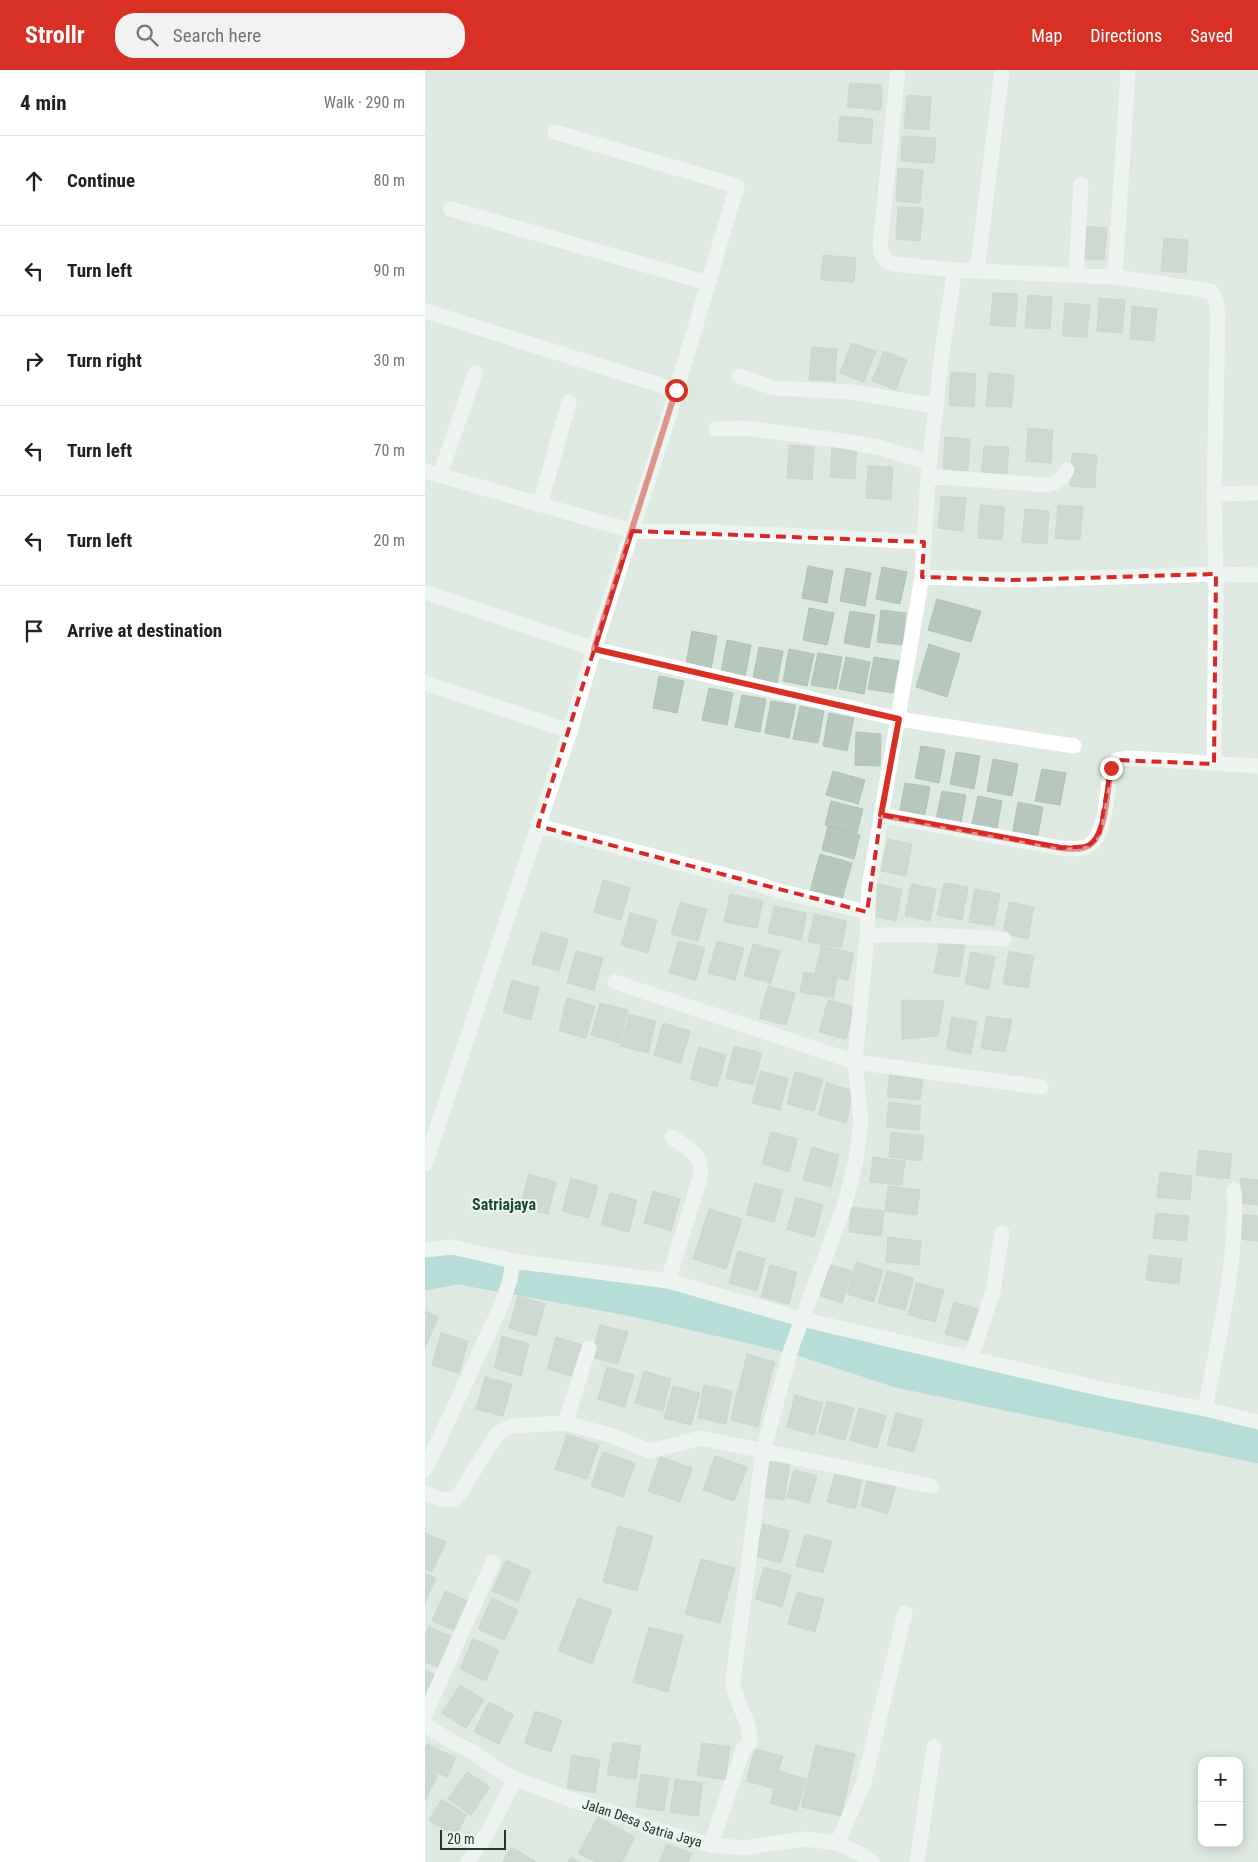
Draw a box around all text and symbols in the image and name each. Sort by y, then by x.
search box [115,13,465,58]
text: Strollr [25,21,85,49]
icon: search [133,21,161,49]
text: Search here [173,24,261,47]
text: Map [1031,25,1062,46]
text: Directions [1090,25,1162,46]
text: Saved [1190,25,1233,46]
text: 4 min [20,91,67,115]
text: Walk · 290 m [324,93,405,112]
icon: ahead [20,167,48,195]
text: Continue [67,169,135,192]
text: 80 m [373,171,405,190]
icon: left [20,257,48,285]
text: Turn left [67,259,132,282]
text: 90 m [373,261,405,280]
icon: right [20,347,48,375]
text: Turn right [67,349,142,372]
text: 30 m [373,351,405,370]
route start [665,379,688,402]
icon: left [20,437,48,465]
text: Turn left [67,439,132,462]
text: 70 m [373,441,405,460]
icon: left [20,527,48,555]
text: Turn left [67,529,132,552]
text: 20 m [373,531,405,550]
icon: arrive [20,617,48,645]
text: Arrive at destination [67,619,222,642]
route end [1100,757,1123,780]
district label: Satriajaya [472,1195,536,1214]
map controls [1198,1757,1243,1847]
button: + [1198,1757,1243,1802]
street label: Jalan Desa Satria Jaya [580,1796,704,1850]
button: − [1198,1802,1243,1847]
scale bar [440,1827,506,1850]
text: 20 m [447,1831,475,1847]

